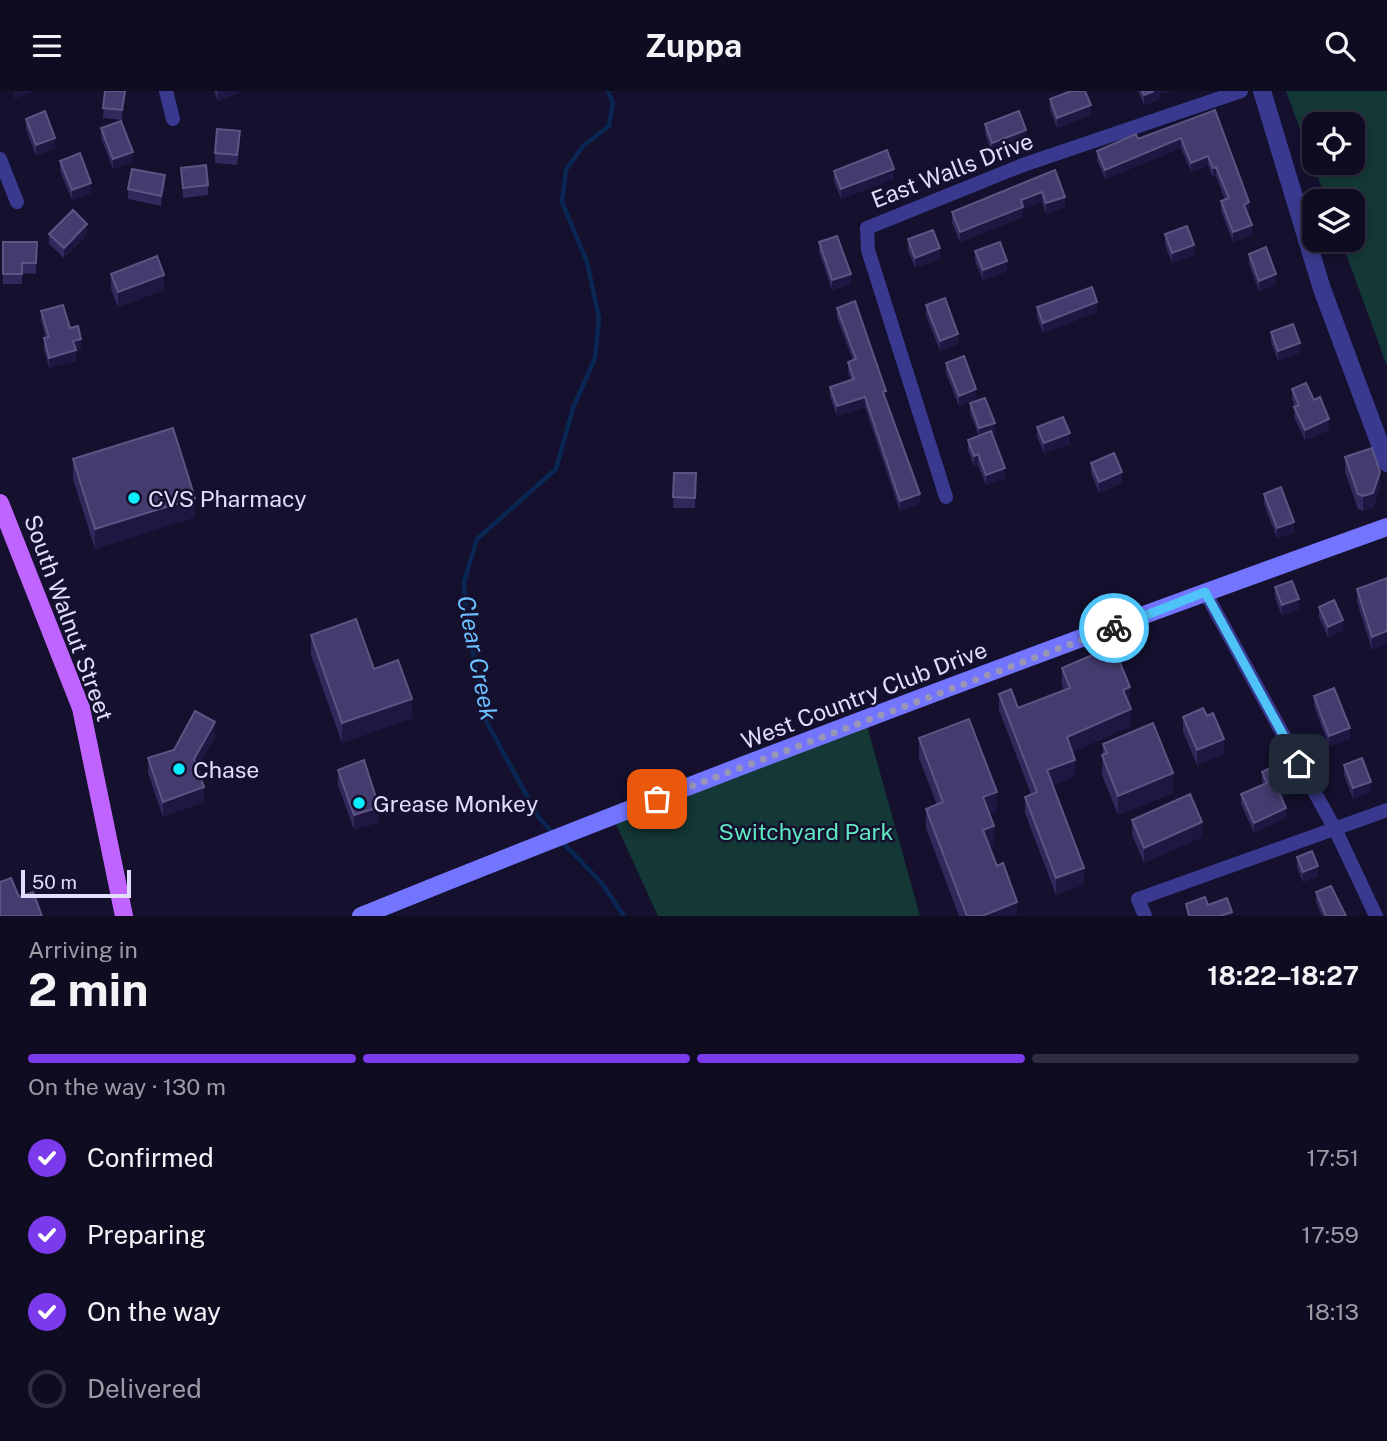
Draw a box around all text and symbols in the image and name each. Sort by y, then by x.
icon: menu [28,27,66,65]
text: Zuppa [645,27,742,64]
icon: search [1321,27,1359,65]
map controls [1302,112,1365,252]
button: locate [1302,112,1365,175]
street label: East Walls Drive [867,127,1037,213]
button: layers [1302,189,1365,252]
place label: CVS Pharmacy [148,485,307,512]
marker: CVS Pharmacy [126,490,142,506]
street label: South Walnut Street [19,511,119,725]
water label: Clear Creek [452,593,504,723]
courier [1079,593,1149,663]
icon: bike [1095,609,1133,647]
street label: West Country Club Drive [737,636,991,754]
pin [1269,734,1329,794]
icon: home [1280,745,1318,783]
place label: Chase [193,756,259,783]
marker: Chase [171,761,187,777]
pin [627,769,687,829]
icon: bag [638,780,676,818]
place label: Grease Monkey [373,790,538,817]
marker: Grease Monkey [351,795,367,811]
park label: Switchyard Park [719,818,894,845]
scale bar [21,867,131,899]
text: 50 m [32,871,77,893]
text: Arriving in [28,936,138,963]
text: 18:22–18:27 [1207,960,1359,991]
text: 2 min [28,962,148,1016]
text: On the way · 130 m [28,1073,226,1100]
icon: check [28,1139,66,1177]
text: Confirmed [87,1142,214,1173]
text: 17:51 [1307,1144,1359,1171]
icon: check [28,1216,66,1254]
text: Preparing [87,1219,206,1250]
text: 17:59 [1302,1221,1359,1248]
icon: check [28,1293,66,1331]
text: On the way [87,1296,221,1327]
text: 18:13 [1306,1298,1359,1325]
text: Delivered [87,1373,202,1404]

